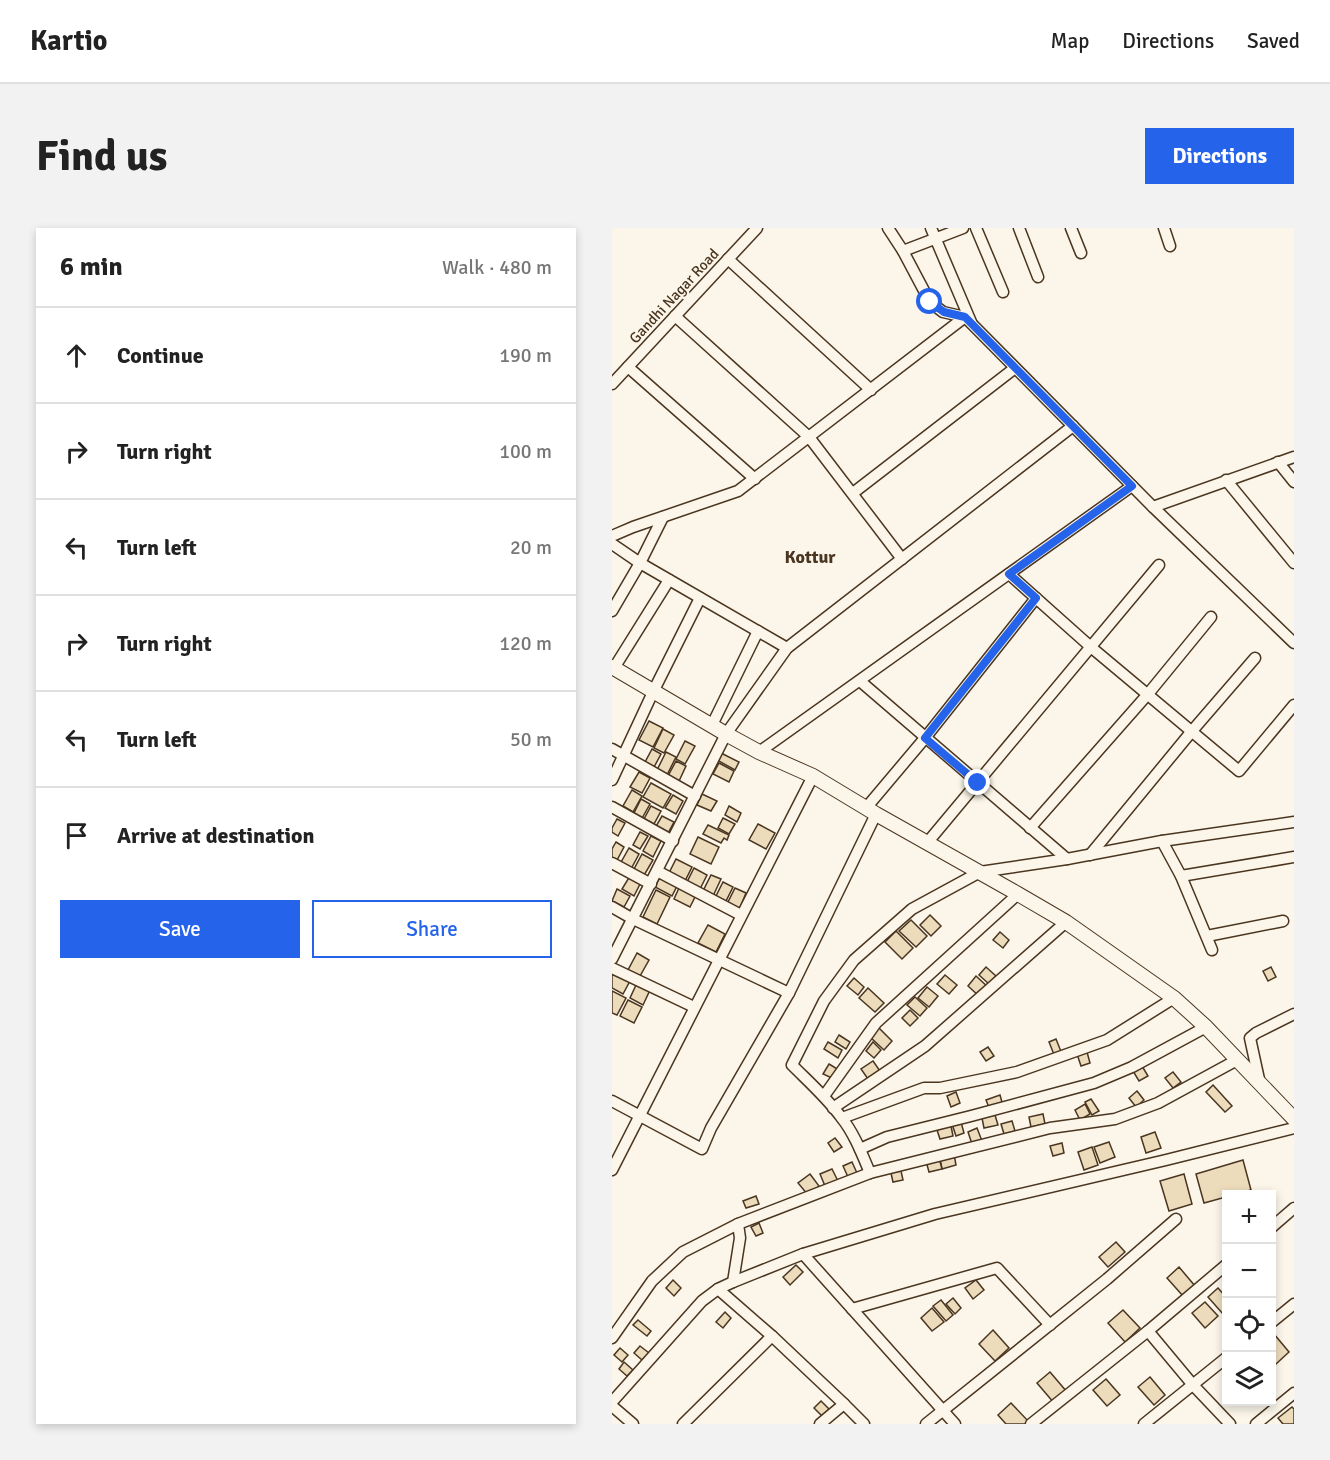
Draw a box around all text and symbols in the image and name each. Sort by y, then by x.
text: Kartio [30,24,107,58]
text: Map [1051,28,1089,54]
text: Directions [1122,28,1214,54]
text: Saved [1247,28,1300,54]
button: Directions [1145,128,1294,184]
text: Find us [36,131,167,182]
street label: Gandhi Nagar Road [625,245,723,347]
text: 6 min [60,251,123,283]
text: Walk · 480 m [442,255,552,280]
route start [916,288,942,314]
icon: ahead [60,339,93,372]
text: Continue [117,342,204,369]
text: 190 m [499,343,552,368]
icon: right [60,435,93,468]
text: Turn right [117,438,212,465]
text: 100 m [499,439,552,464]
icon: left [60,531,93,564]
text: Turn left [117,534,197,561]
text: 20 m [510,535,552,560]
district label: Kottur [785,546,836,568]
icon: right [60,627,93,660]
text: Turn right [117,630,212,657]
text: 120 m [499,631,552,656]
icon: left [60,723,93,756]
text: Turn left [117,726,197,753]
text: 50 m [510,727,552,752]
route end [964,769,990,795]
icon: arrive [60,819,93,852]
text: Arrive at destination [117,822,314,849]
button: Save [60,900,300,958]
button: Share [312,900,552,958]
map controls [1222,1190,1276,1406]
button: + [1222,1190,1276,1244]
button: − [1222,1244,1276,1298]
button: locate [1222,1298,1276,1352]
button: layers [1222,1352,1276,1406]

